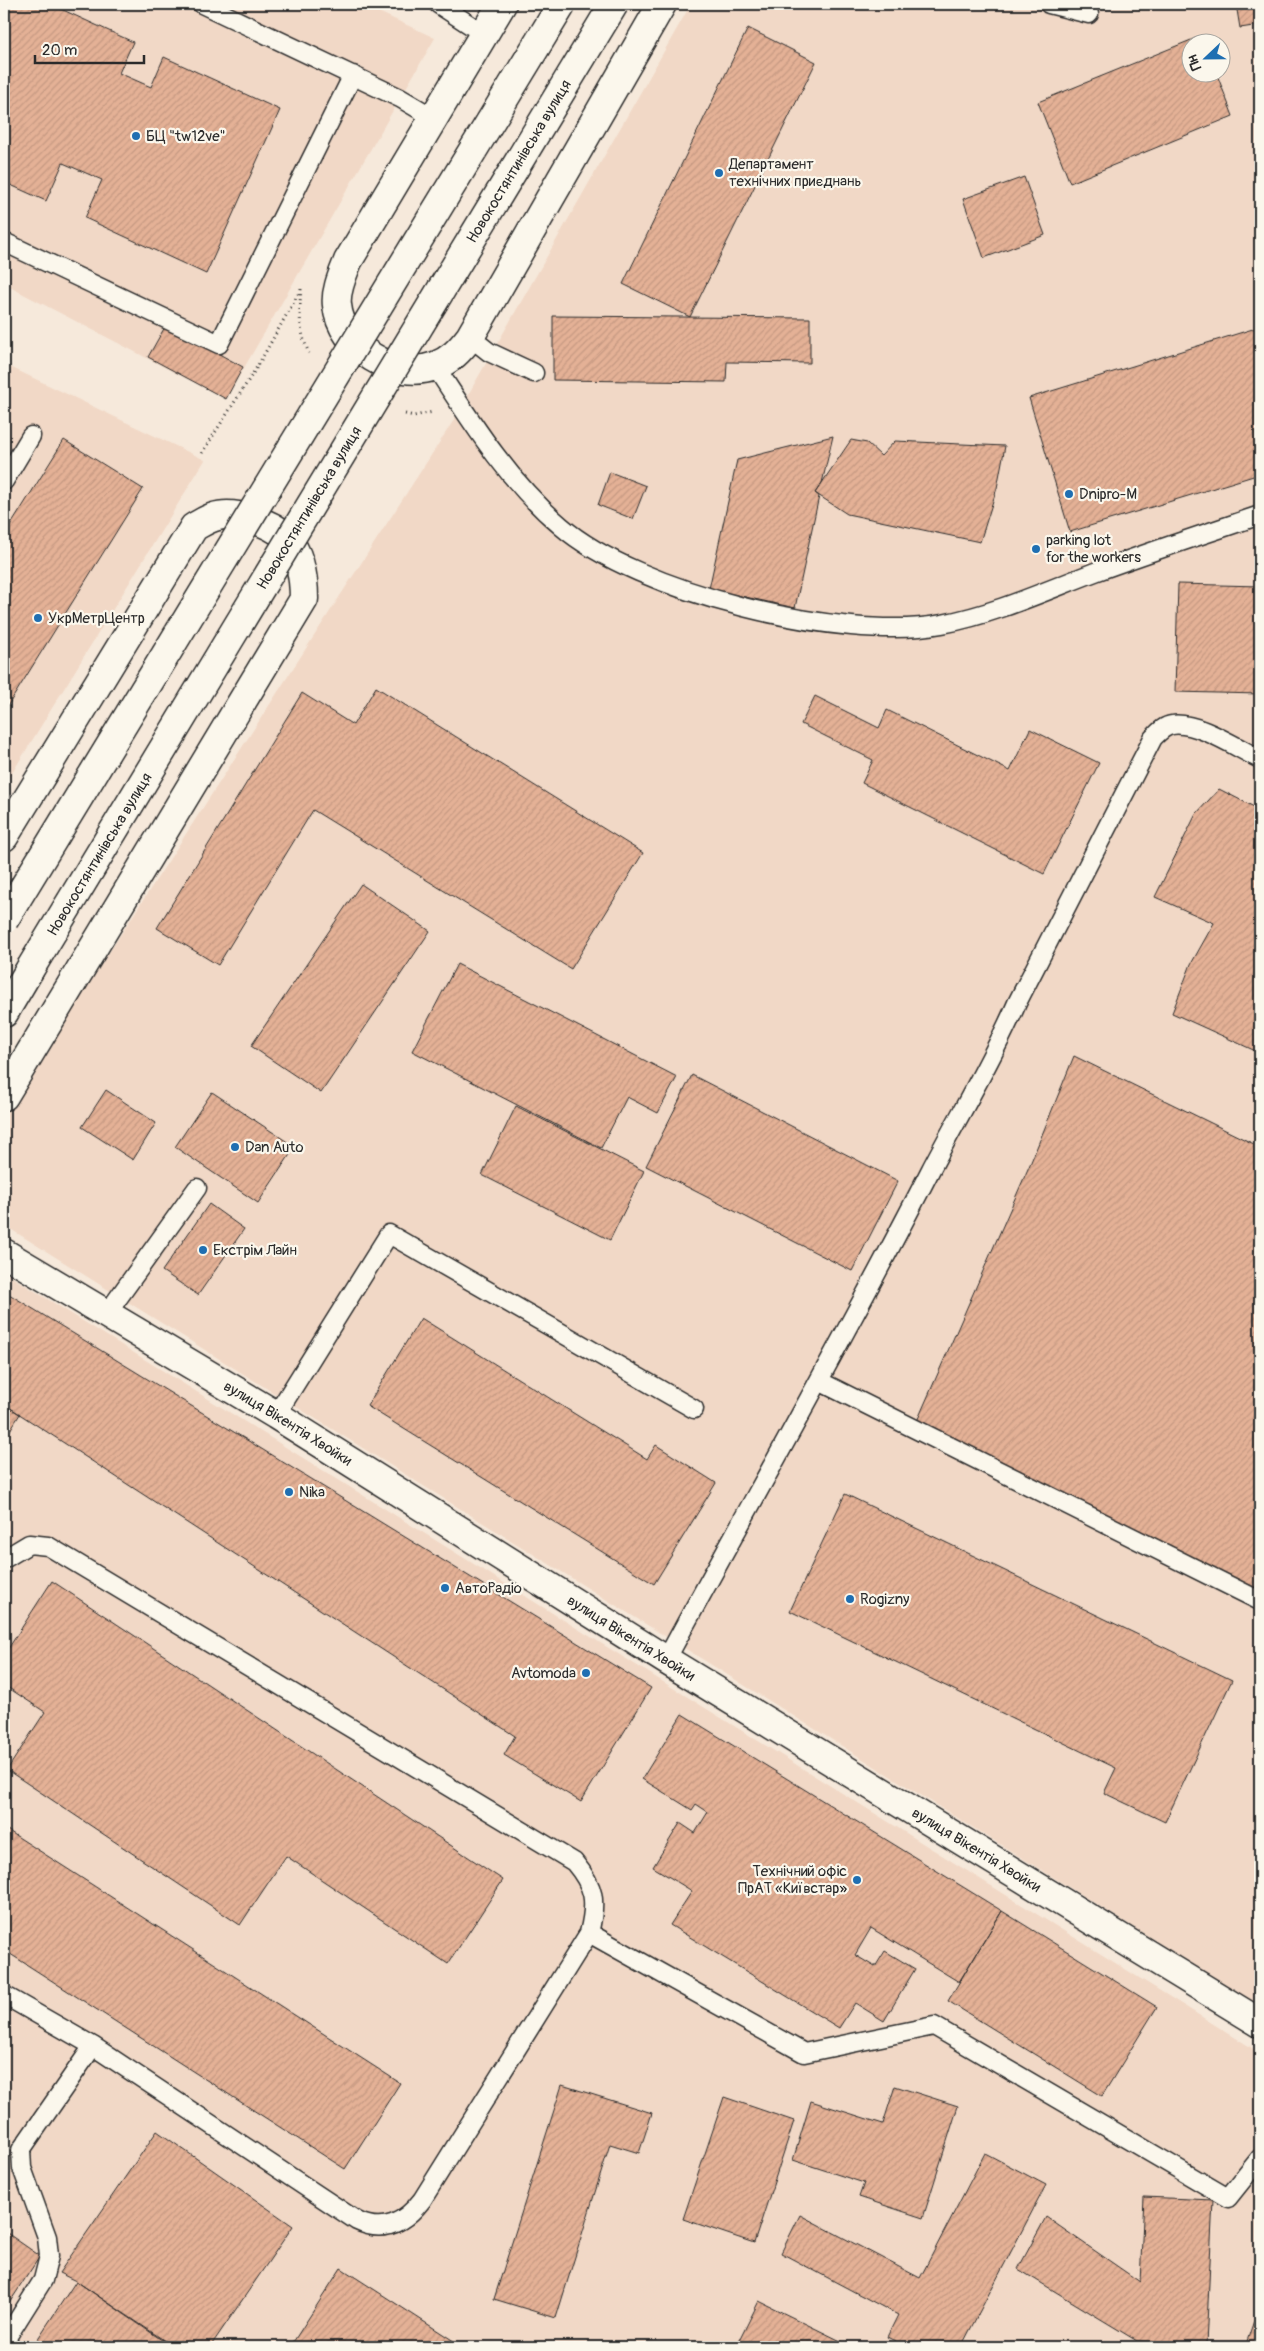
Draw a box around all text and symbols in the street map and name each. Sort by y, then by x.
scale bar [35,32,144,64]
north arrow [1182,32,1232,82]
text: 20 m [42,41,77,60]
text: Пн [1184,52,1205,73]
street label: Новокостянтинівська вулиця [462,76,575,246]
place label: БЦ "tw12ve" [146,127,226,146]
marker: БЦ "tw12ve" [130,130,142,142]
place label: Департамент технічних приєднань [728,155,861,191]
marker: Департамент технічних приєднань [713,167,725,179]
street label: Новокостянтинівська вулиця [252,423,366,593]
place label: Dnipro-M [1079,485,1137,504]
marker: Dnipro-M [1063,488,1075,500]
place label: parking lot for the workers [1046,531,1141,567]
marker: parking lot for the workers [1030,543,1042,555]
place label: УкрМетрЦентр [48,609,145,628]
marker: УкрМетрЦентр [32,612,44,624]
street label: Новокостянтинівська вулиця [43,769,156,939]
place label: Dan Auto [245,1138,303,1157]
marker: Dan Auto [229,1141,241,1153]
place label: Екстрім Лайн [213,1241,297,1260]
marker: Екстрім Лайн [197,1244,209,1256]
street label: вулиця Вікентія Хвойки [220,1376,356,1470]
place label: Nika [299,1483,325,1502]
marker: Nika [283,1486,295,1498]
place label: АвтоРадіо [455,1579,522,1598]
marker: АвтоРадіо [439,1582,451,1594]
place label: Rogizny [860,1590,910,1609]
street label: вулиця Вікентія Хвойки [564,1591,699,1685]
marker: Rogizny [844,1593,856,1605]
place label: Avtomoda [511,1664,576,1683]
marker: Avtomoda [580,1667,592,1679]
street label: вулиця Вікентія Хвойки [909,1803,1045,1896]
place label: Технічний офіс ПрАТ «Київстар» [738,1862,847,1898]
marker: Технічний офіс ПрАТ «Київстар» [851,1874,863,1886]

